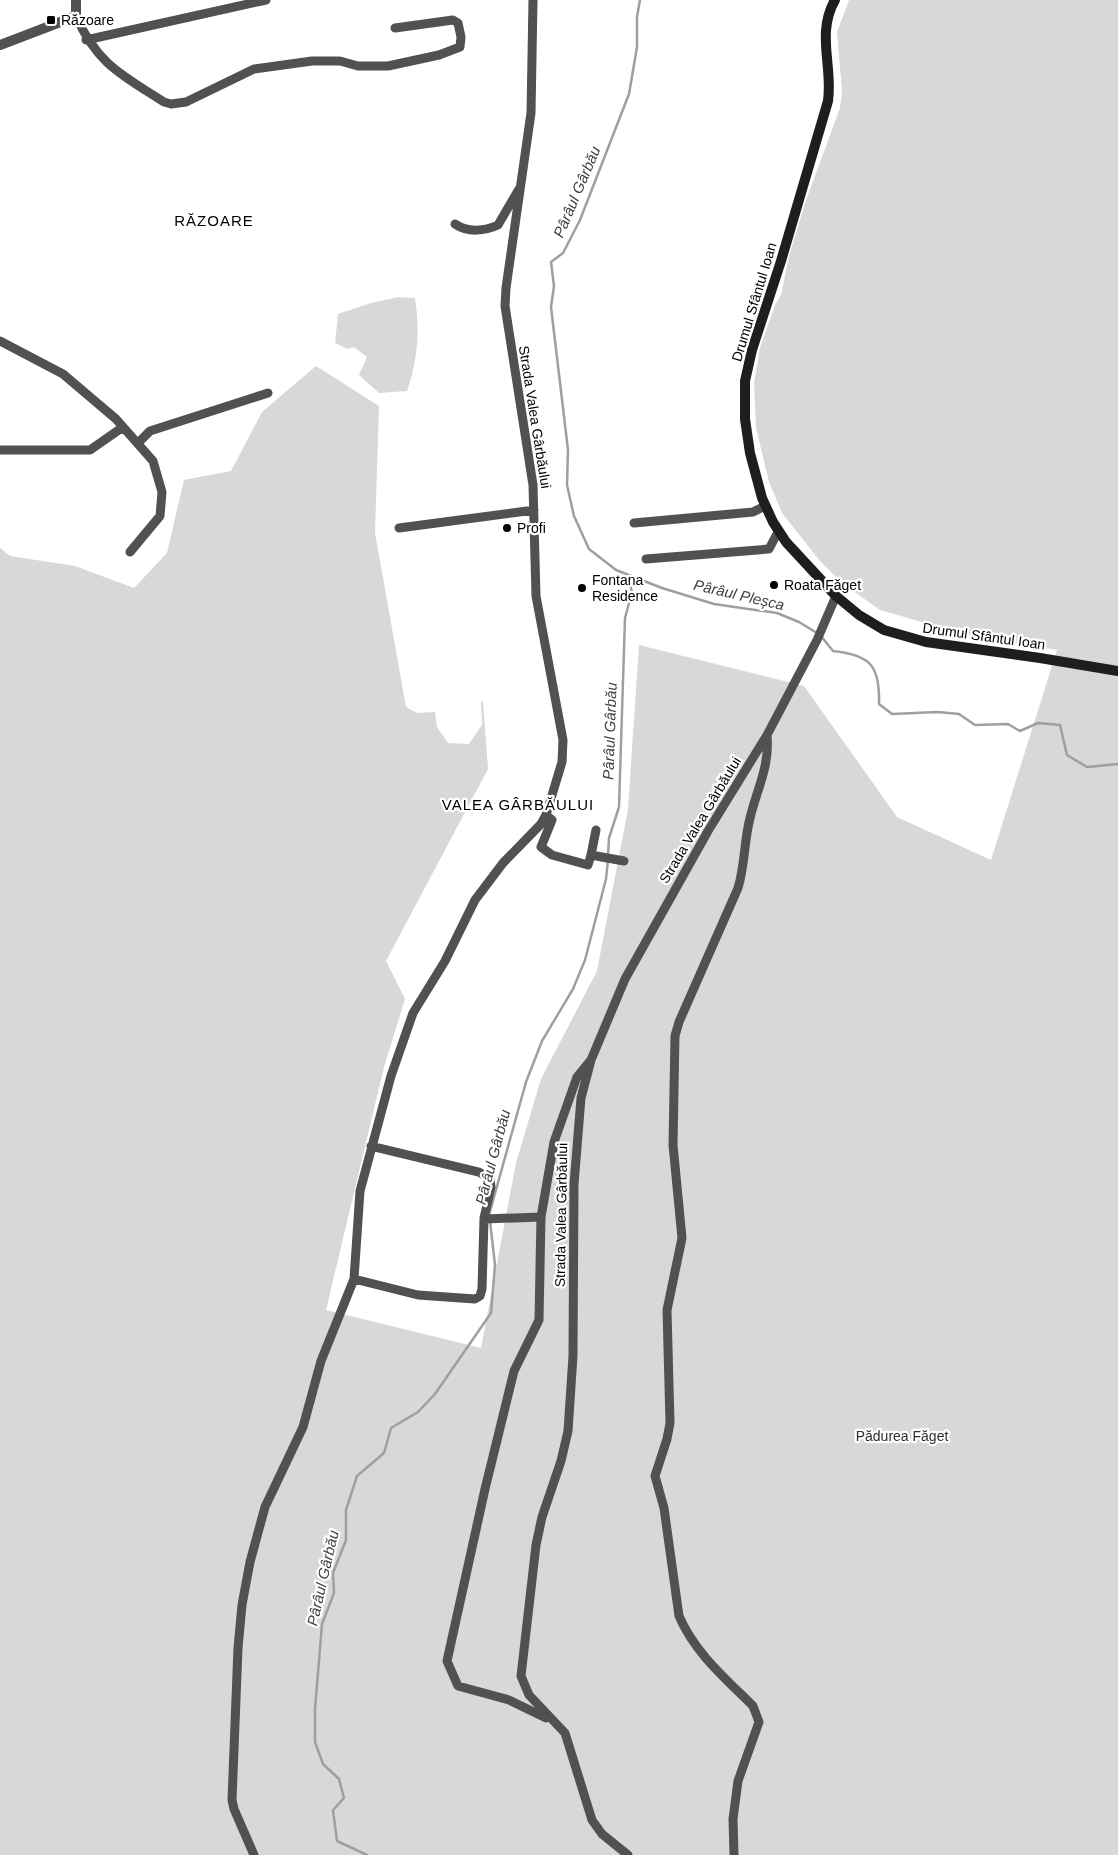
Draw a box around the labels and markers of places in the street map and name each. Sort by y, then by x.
place label: Răzoare [61,12,114,28]
marker: Răzoare [45,14,57,26]
place label: Profi [517,520,546,536]
marker: Profi [501,522,513,534]
place label: Fontana Residence [592,572,658,604]
place label: Roata Făget [784,577,861,593]
marker: Roata Făget [768,579,780,591]
marker: Fontana Residence [576,582,588,594]

